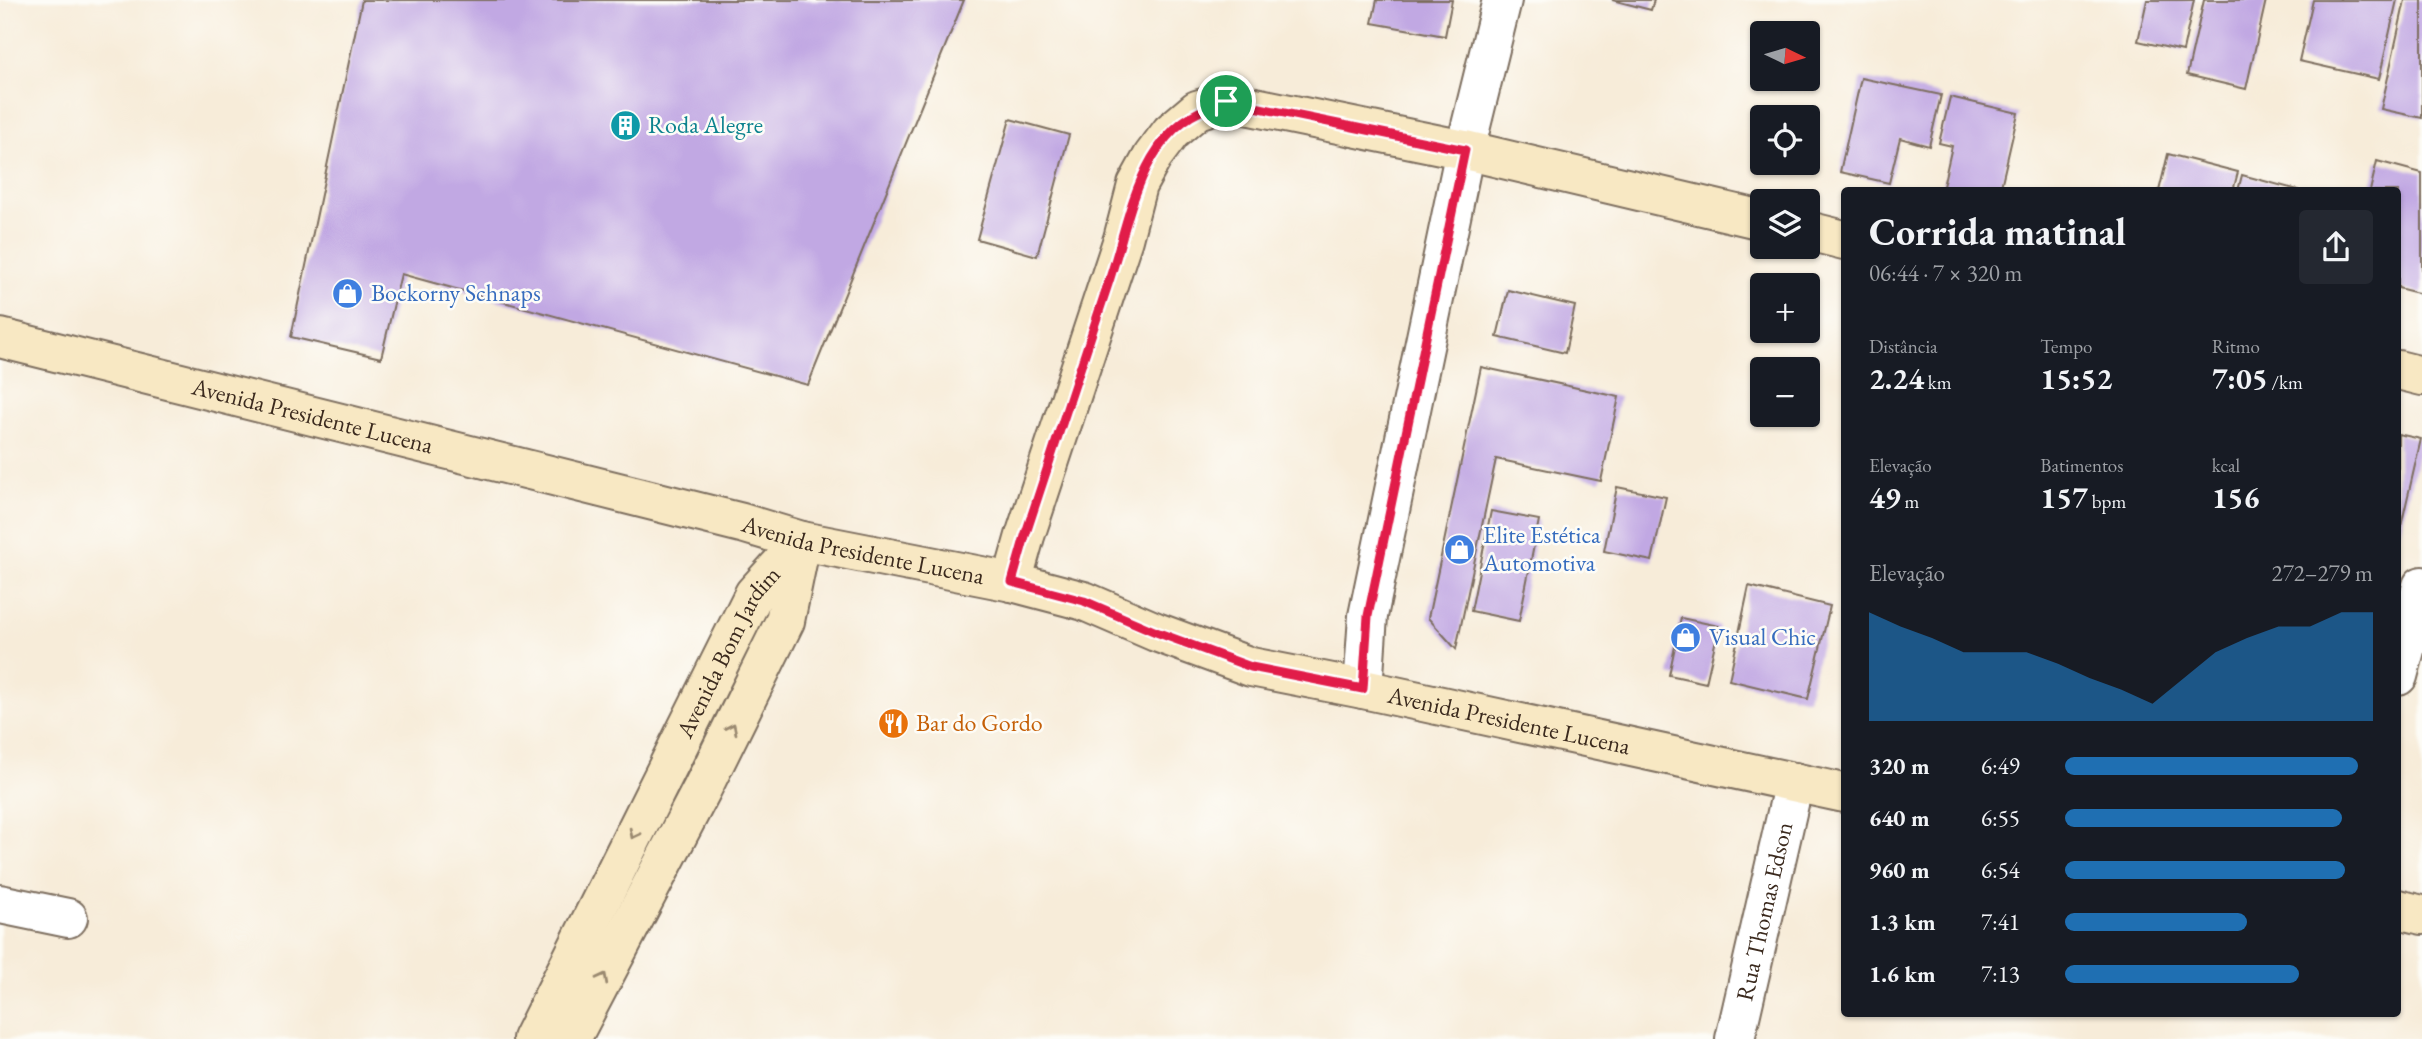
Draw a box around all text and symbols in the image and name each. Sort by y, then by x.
north arrow [1750,21,1820,91]
map controls [1750,21,1820,427]
pin [1196,71,1256,131]
icon: arrive [1207,82,1245,120]
button: locate [1750,105,1820,175]
building icon: Roda Alegre [608,108,642,142]
place label: Roda Alegre [648,109,763,140]
button: layers [1750,189,1820,259]
text: Corrida matinal [1869,207,2126,256]
button: share [2299,210,2373,284]
text: 06:44 · 7 × 320 m [1869,258,2022,288]
button: + [1750,273,1820,343]
shop icon: Bockorny Schnaps [331,276,365,310]
place label: Bockorny Schnaps [371,277,541,308]
text: Distância [1869,334,1938,359]
text: Tempo [2040,334,2093,359]
text: Ritmo [2212,334,2260,359]
button: − [1750,357,1820,427]
text: 2.24 [1869,359,1924,398]
text: 15:52 [2040,359,2112,398]
text: 7:05 [2212,359,2268,398]
street label: Avenida Presidente Lucena [188,370,437,460]
text: km [1924,370,1952,395]
text: /km [2268,370,2303,395]
text: Elevação [1869,453,1932,478]
text: Batimentos [2040,453,2123,478]
text: kcal [2212,453,2240,478]
text: 49 [1869,478,1901,517]
text: 157 [2040,478,2088,517]
text: 156 [2212,478,2259,517]
text: m [1901,489,1919,514]
text: bpm [2088,489,2126,514]
street label: Avenida Presidente Lucena [737,508,987,591]
place label: Elite Estética Automotiva [1482,519,1601,578]
shop icon: Elite Estética Automotiva [1443,532,1477,566]
text: Elevação [1869,558,1945,588]
text: 272–279 m [2272,558,2373,588]
street label: Avenida Bom Jardim [668,559,787,744]
shop icon: Visual Chic [1669,620,1703,654]
place label: Visual Chic [1709,621,1816,652]
street label: Avenida Presidente Lucena [1384,679,1634,761]
restaurant icon: Bar do Gordo [876,706,910,740]
place label: Bar do Gordo [916,707,1043,738]
one-way arrow [724,723,738,735]
text: 320 m [1869,751,1930,781]
text: 6:49 [1981,751,2020,781]
text: 640 m [1869,803,1930,833]
text: 6:55 [1981,803,2020,833]
street label: Rua Thomas Edson [1728,818,1799,1004]
one-way arrow [629,827,643,839]
text: 960 m [1869,855,1930,885]
text: 6:54 [1981,855,2020,885]
text: 1.3 km [1869,907,1936,937]
text: 7:41 [1981,907,2020,937]
text: 1.6 km [1869,959,1936,989]
text: 7:13 [1981,959,2020,989]
one-way arrow [595,973,608,985]

